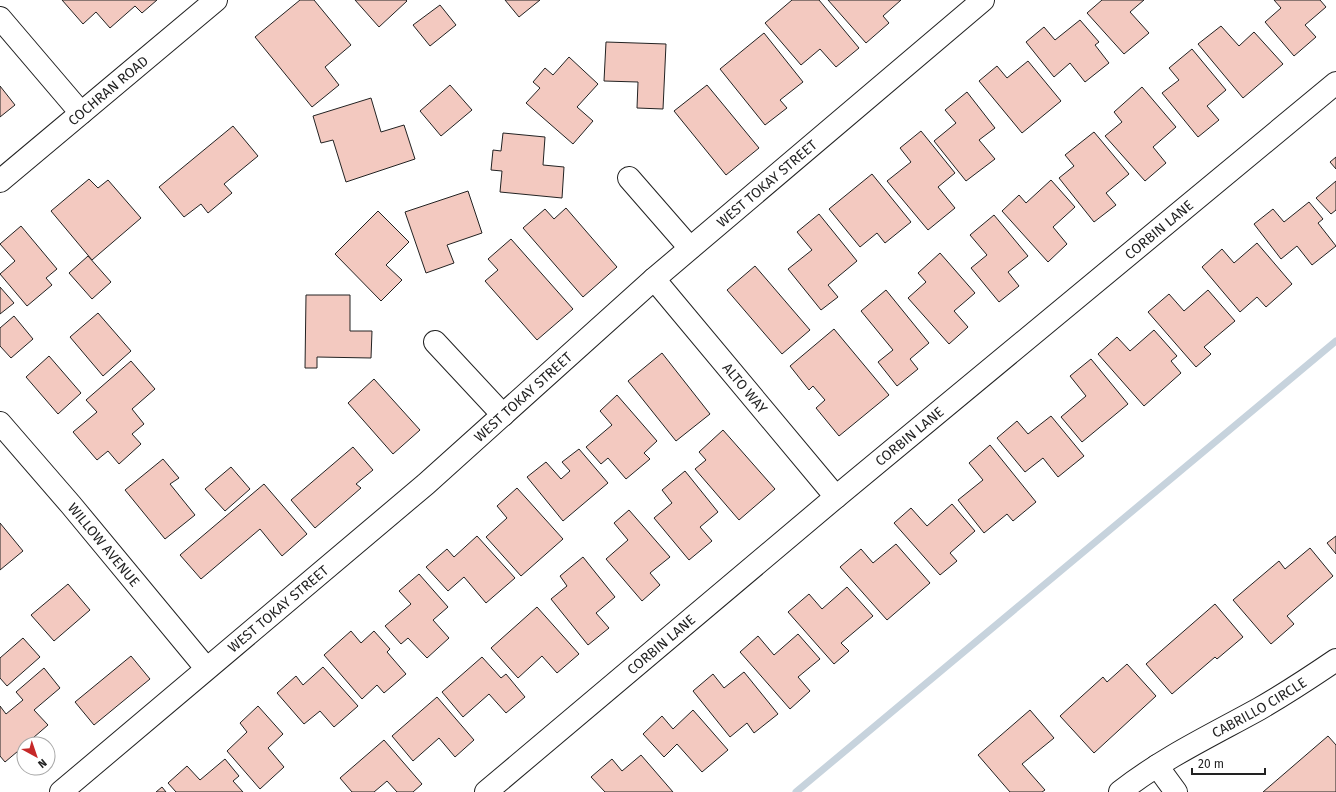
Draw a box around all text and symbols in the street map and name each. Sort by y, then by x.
street label: COCHRAN ROAD [65,52,152,129]
street label: WEST TOKAY STREET [713,136,821,231]
street label: CORBIN LANE [1121,196,1197,263]
street label: WEST TOKAY STREET [470,348,576,445]
street label: ALTO WAY [719,359,771,417]
street label: CORBIN LANE [872,403,947,470]
street label: WILLOW AVENUE [64,499,143,590]
street label: WEST TOKAY STREET [224,561,332,656]
street label: CORBIN LANE [624,611,699,678]
street label: CABRILLO CIRCLE [1209,673,1310,741]
north arrow [16,736,56,776]
scale bar [1192,750,1265,776]
text: N [35,756,49,771]
text: 20 m [1198,757,1224,771]

